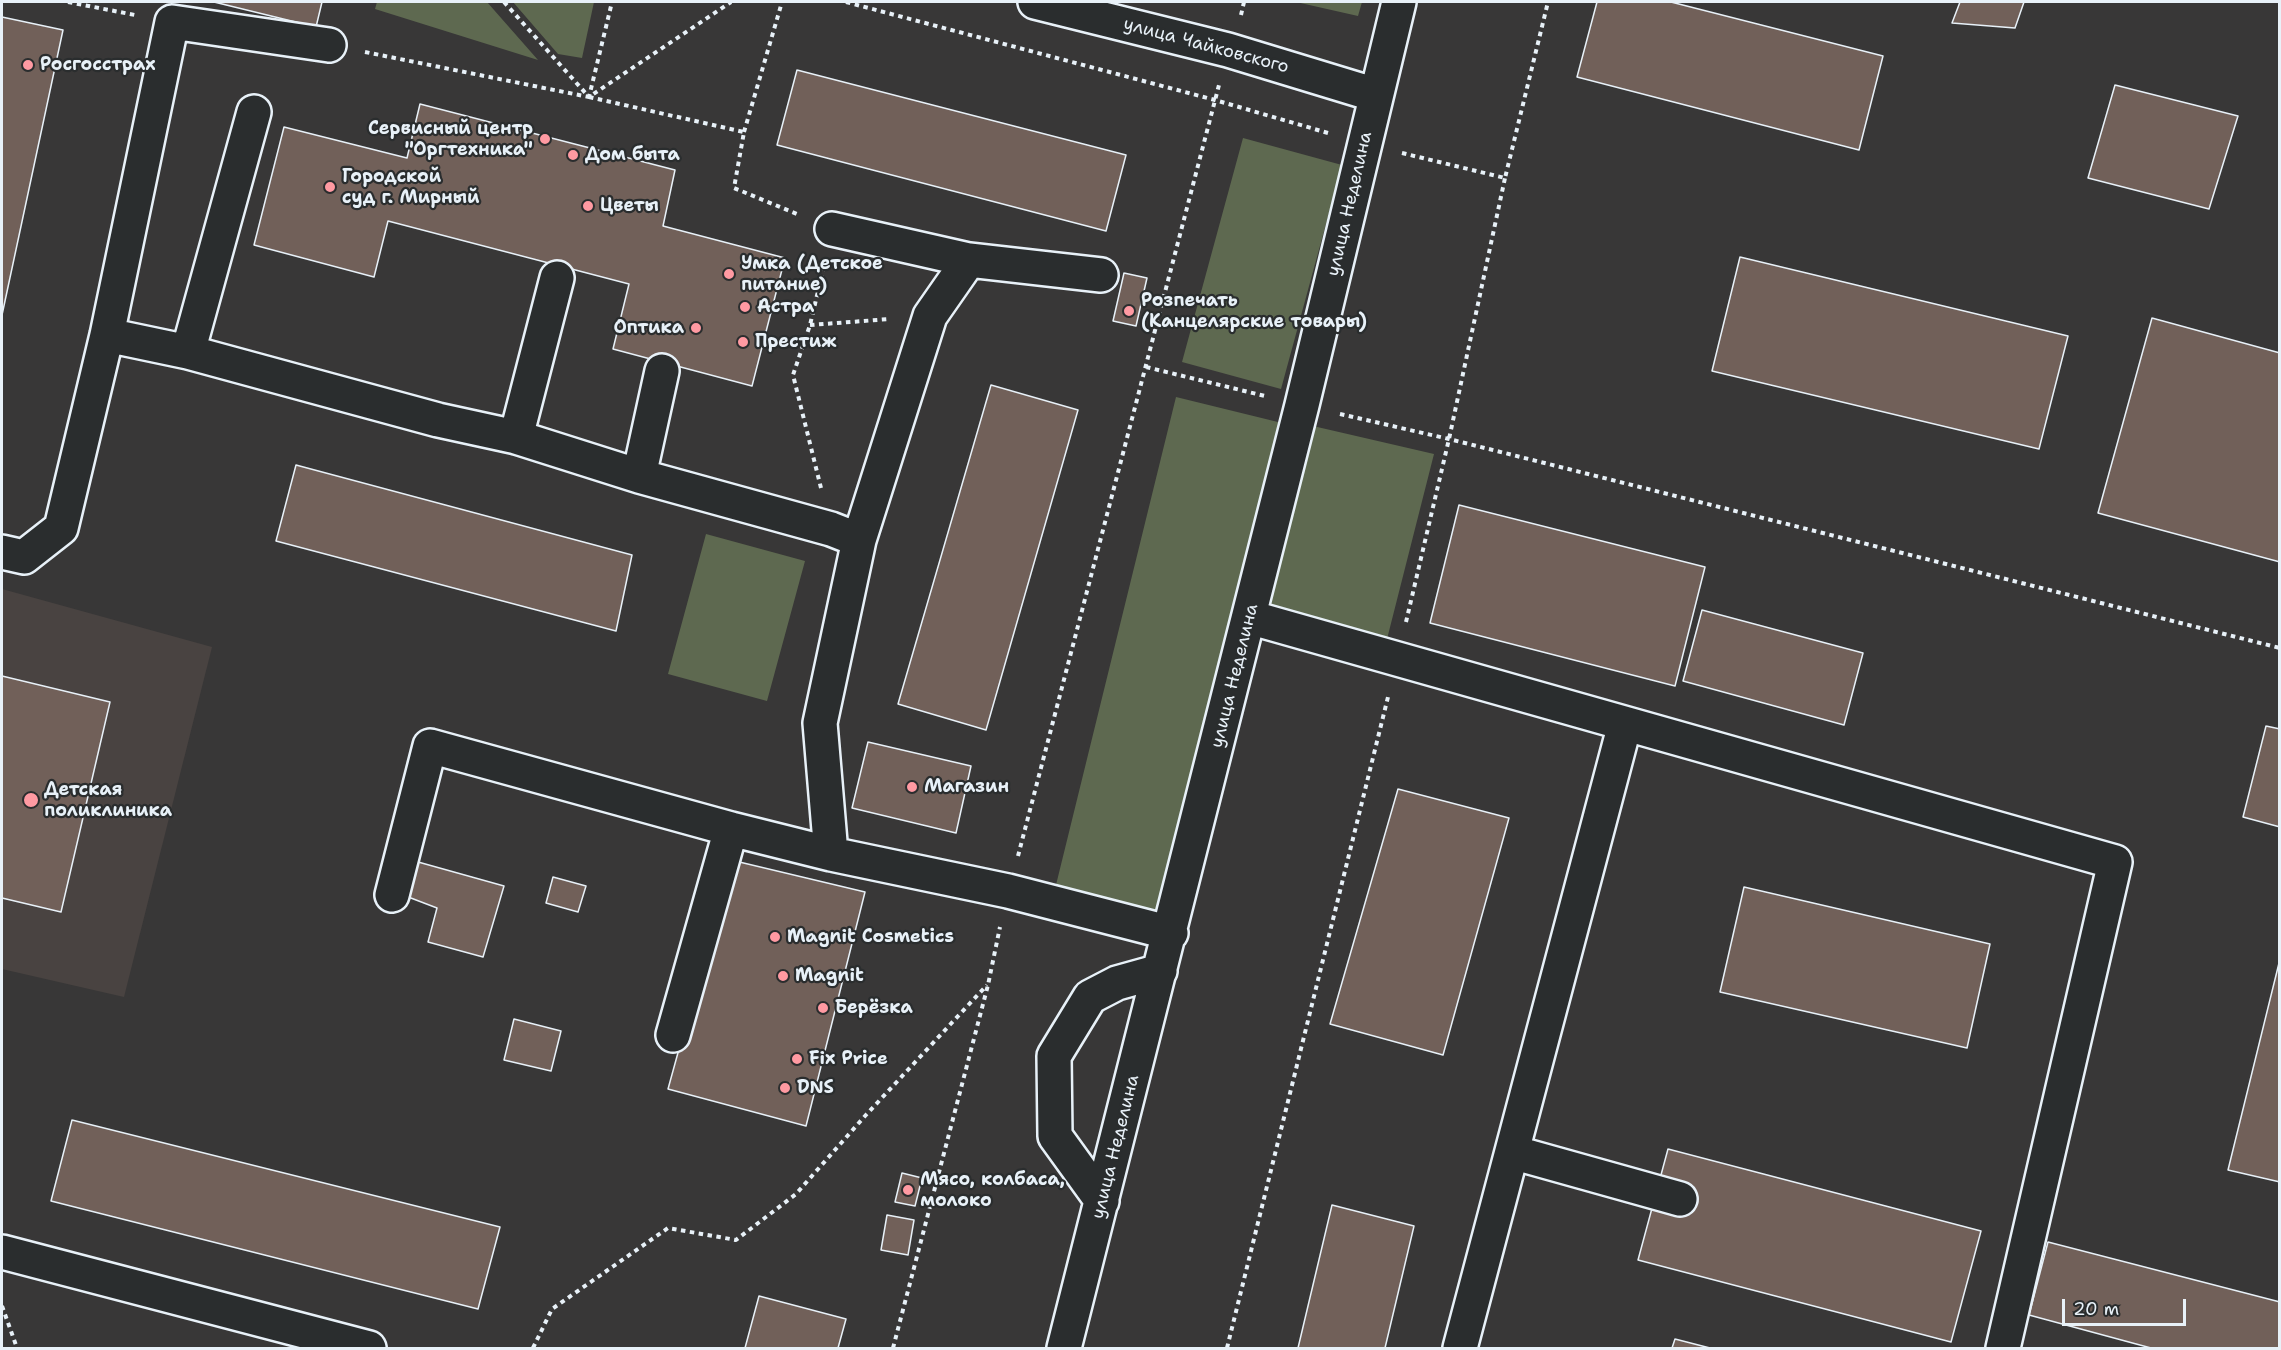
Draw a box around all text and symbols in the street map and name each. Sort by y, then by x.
street label: улица Чайковского [1121,13,1291,79]
place label: Росгосстрах [40,54,156,76]
marker: Росгосстрах [21,58,35,72]
place label: Сервисный центр "Оргтехника" [368,118,533,160]
street label: улица Неделина [1323,130,1377,278]
marker: Сервисный центр "Оргтехника" [538,132,552,146]
place label: Дом быта [585,144,680,166]
marker: Дом быта [566,148,580,162]
place label: Городской суд г. Мирный [342,166,479,208]
marker: Городской суд г. Мирный [323,180,337,194]
place label: Цветы [600,195,659,217]
marker: Цветы [581,199,595,213]
place label: Умка (Детское питание) [741,253,883,296]
marker: Умка (Детское питание) [722,267,736,281]
place label: Розпечать (Канцелярские товары) [1141,290,1367,332]
place label: Астра [757,296,814,318]
marker: Астра [738,300,752,314]
marker: Розпечать (Канцелярские товары) [1122,304,1136,318]
place label: Оптика [613,317,684,339]
marker: Оптика [689,321,703,335]
place label: Престиж [755,331,837,353]
marker: Престиж [736,335,750,349]
street label: улица Неделина [1207,602,1263,750]
place label: Магазин [924,776,1009,798]
place label: Детская поликлиника [44,779,172,822]
marker: Магазин [905,780,919,794]
marker: Детская поликлиника [22,791,40,809]
place label: Magnit Cosmetics [787,926,954,948]
marker: Magnit Cosmetics [768,930,782,944]
place label: Magnit [795,965,864,987]
marker: Magnit [776,969,790,983]
place label: Берёзка [835,997,913,1019]
marker: Берёзка [816,1001,830,1015]
place label: Fix Price [809,1048,888,1070]
marker: Fix Price [790,1052,804,1066]
street label: улица Неделина [1088,1073,1144,1221]
place label: DNS [797,1077,834,1099]
marker: DNS [778,1081,792,1095]
place label: Мясо, колбаса, молоко [920,1169,1065,1212]
marker: Мясо, колбаса, молоко [901,1183,915,1197]
scale bar [2065,1287,2190,1325]
text: 20 m [2073,1297,2119,1321]

